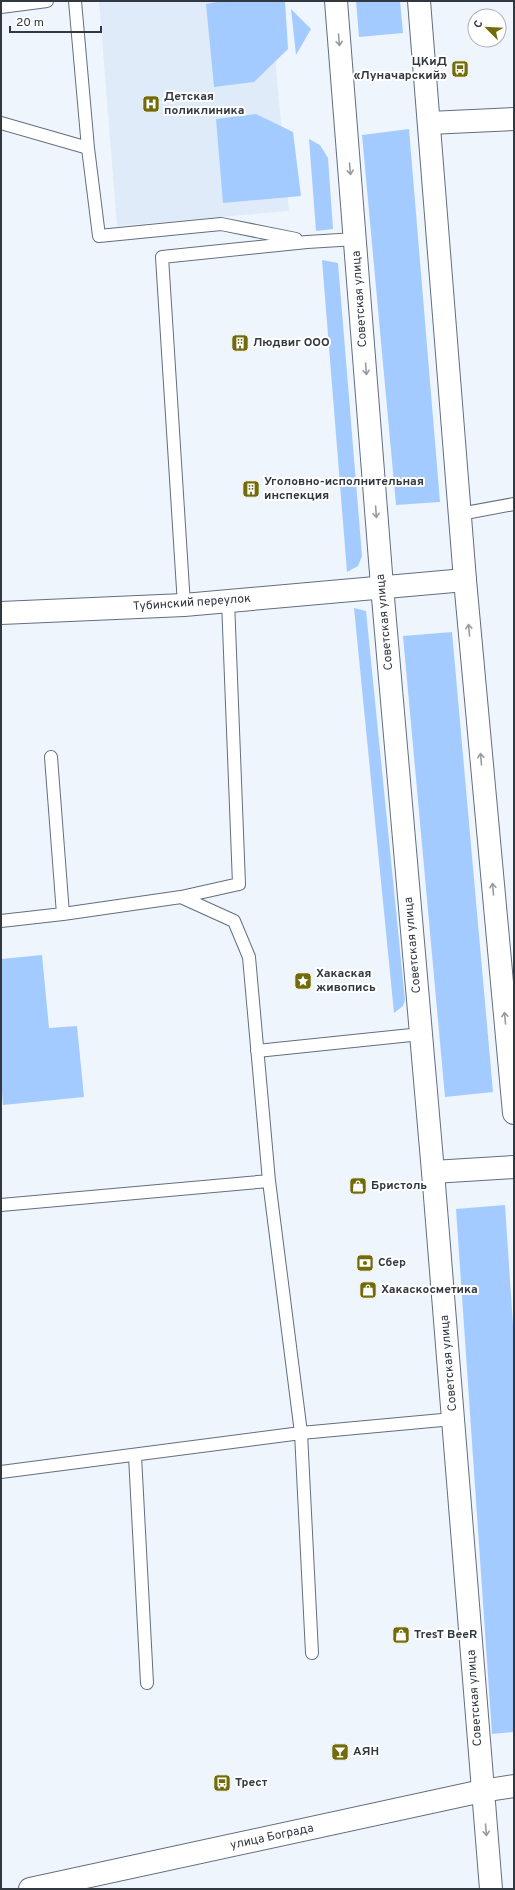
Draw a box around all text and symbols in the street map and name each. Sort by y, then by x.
scale bar [10,8,101,34]
north arrow [467,8,507,48]
text: 20 m [16,15,44,31]
text: С [471,18,487,30]
one-way arrow [335,33,342,46]
place label: ЦКиД «Луначарский» [354,54,447,84]
bus stop icon: ЦКиД «Луначарский» [450,59,470,79]
place label: Детская поликлиника [164,89,244,119]
hospital icon: Детская поликлиника [141,94,161,114]
one-way arrow [346,162,353,175]
street label: Советская улица [349,250,371,348]
building icon: Людвиг ООО [230,333,250,353]
place label: Людвиг ООО [253,335,330,351]
one-way arrow [362,362,369,375]
place label: Уголовно-исполнительная инспекция [264,474,424,504]
building icon: Уголовно-исполнительная инспекция [241,479,261,499]
one-way arrow [373,505,380,518]
street label: Советская улица [373,573,397,671]
street label: Тубинский переулок [133,591,252,615]
one-way arrow [466,624,473,637]
one-way arrow [478,753,485,766]
one-way arrow [490,883,497,896]
street label: Советская улица [401,896,425,994]
place label: Хакаская живопись [316,966,376,996]
place icon: Хакаская живопись [293,971,313,991]
one-way arrow [502,1012,509,1025]
shop icon: Бристоль [348,1176,368,1196]
place label: Бристоль [371,1178,427,1194]
bank icon: Сбер [355,1253,375,1273]
place label: Сбер [378,1255,406,1271]
shop icon: Хакаскосметика [358,1280,378,1300]
place label: Хакаскосметика [381,1282,478,1298]
street label: Советская улица [437,1314,461,1412]
shop icon: TresT BeeR [391,1625,411,1645]
place label: TresT BeeR [414,1627,477,1643]
street label: Советская улица [464,1649,486,1747]
bar icon: АЯН [330,1742,350,1762]
place label: АЯН [353,1744,379,1760]
bus stop icon: Трест [212,1773,232,1793]
place label: Трест [235,1775,268,1791]
street label: улица Бограда [229,1820,315,1854]
one-way arrow [482,1823,489,1836]

